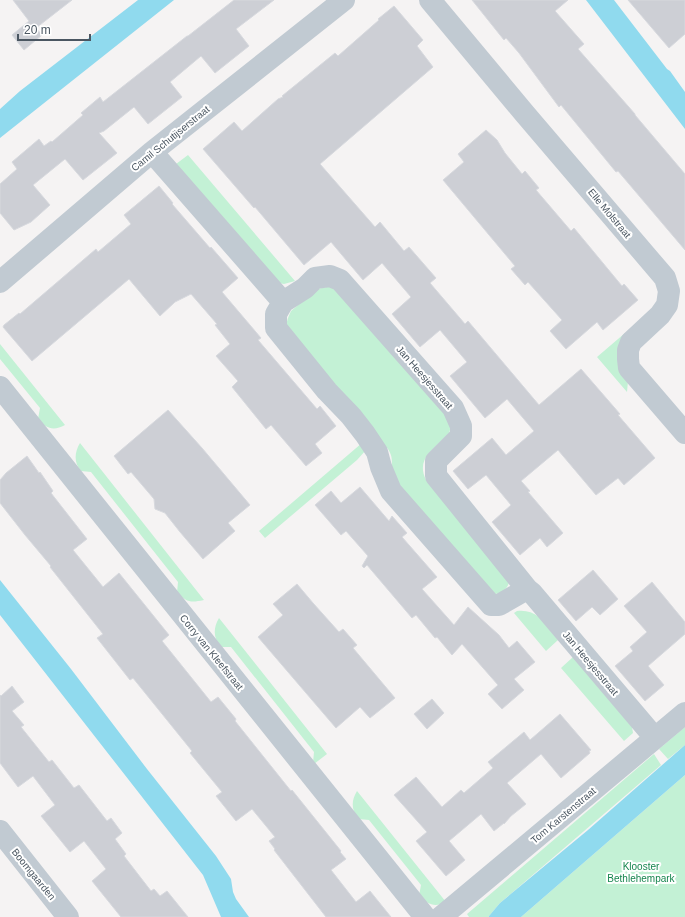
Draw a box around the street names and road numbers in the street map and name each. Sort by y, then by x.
street label: Camil Schutijserstraat [129,103,212,173]
street label: Elle Molstraat [586,187,633,240]
street label: Jan Heesjesstraat [394,344,455,411]
street label: Corry van Kleefstraat [178,612,246,692]
street label: Jan Heesjesstraat [561,629,621,698]
street label: Tom Karstenstraat [529,785,598,846]
street label: Boomgaarden [10,846,58,902]

